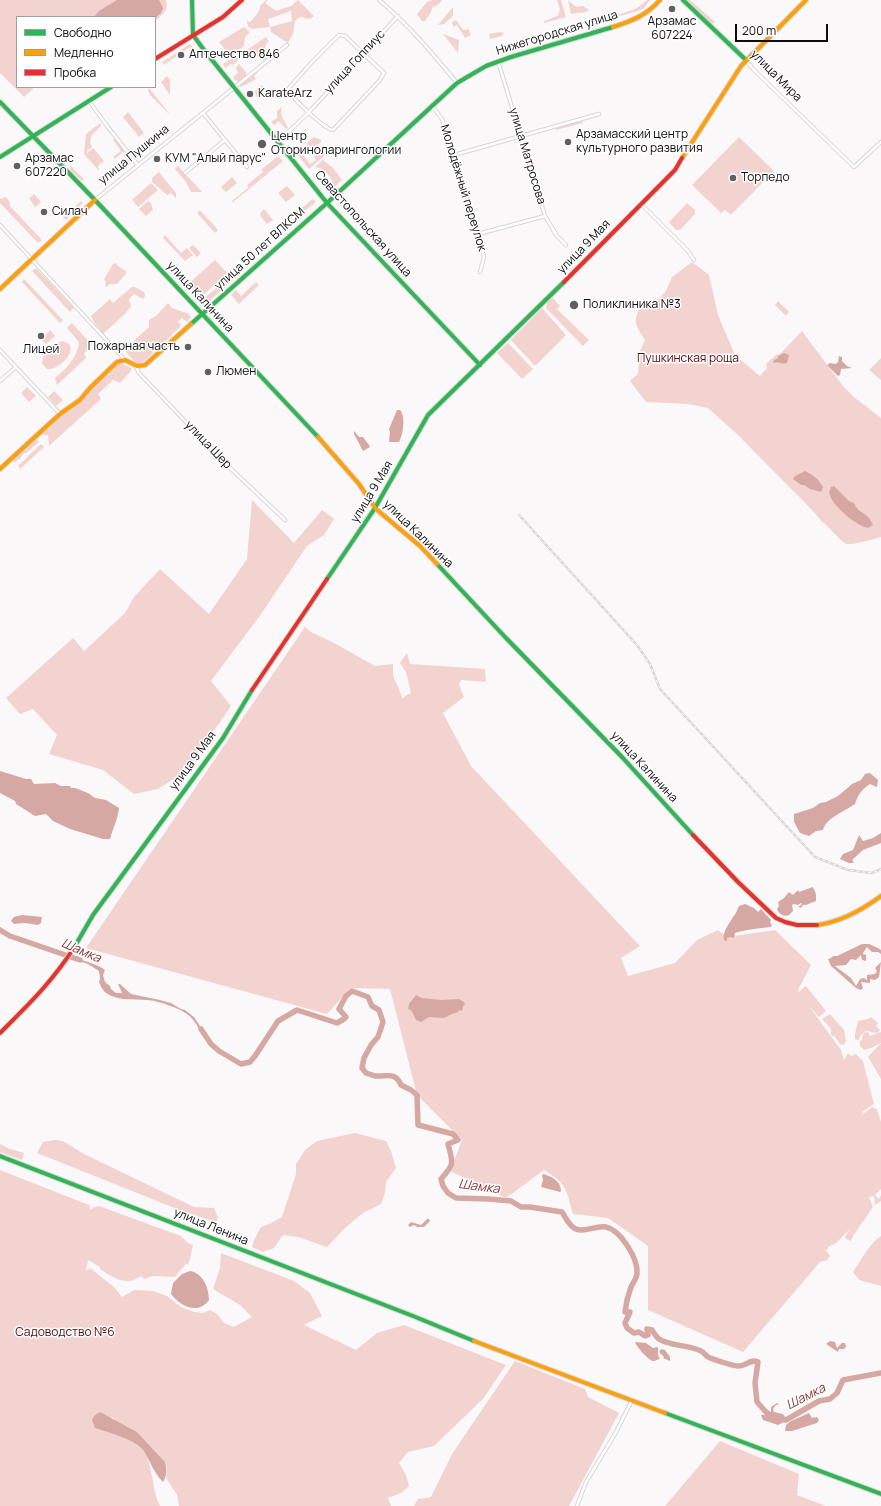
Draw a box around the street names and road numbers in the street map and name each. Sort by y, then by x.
street label: Нижегородская улица [494,8,620,58]
street label: улица Гоппиус [322,27,388,97]
street label: улица Мира [747,47,805,105]
street label: улица Матросова [505,106,549,206]
street label: улица Пушкина [96,122,172,188]
street label: Молодёжный переулок [437,123,489,253]
street label: Севастопольская улица [312,168,414,280]
street label: улица 50 лет ВЛКСМ [212,205,308,293]
street label: улица 9 Мая [555,217,613,277]
street label: улица Калинина [164,259,236,335]
street label: улица Шер [182,418,234,472]
street label: улица 9 Мая [348,458,396,526]
street label: улица Калинина [380,497,456,571]
street label: улица 9 Мая [167,729,219,793]
street label: улица Калинина [608,729,680,805]
street label: улица Ленина [172,1205,250,1249]

